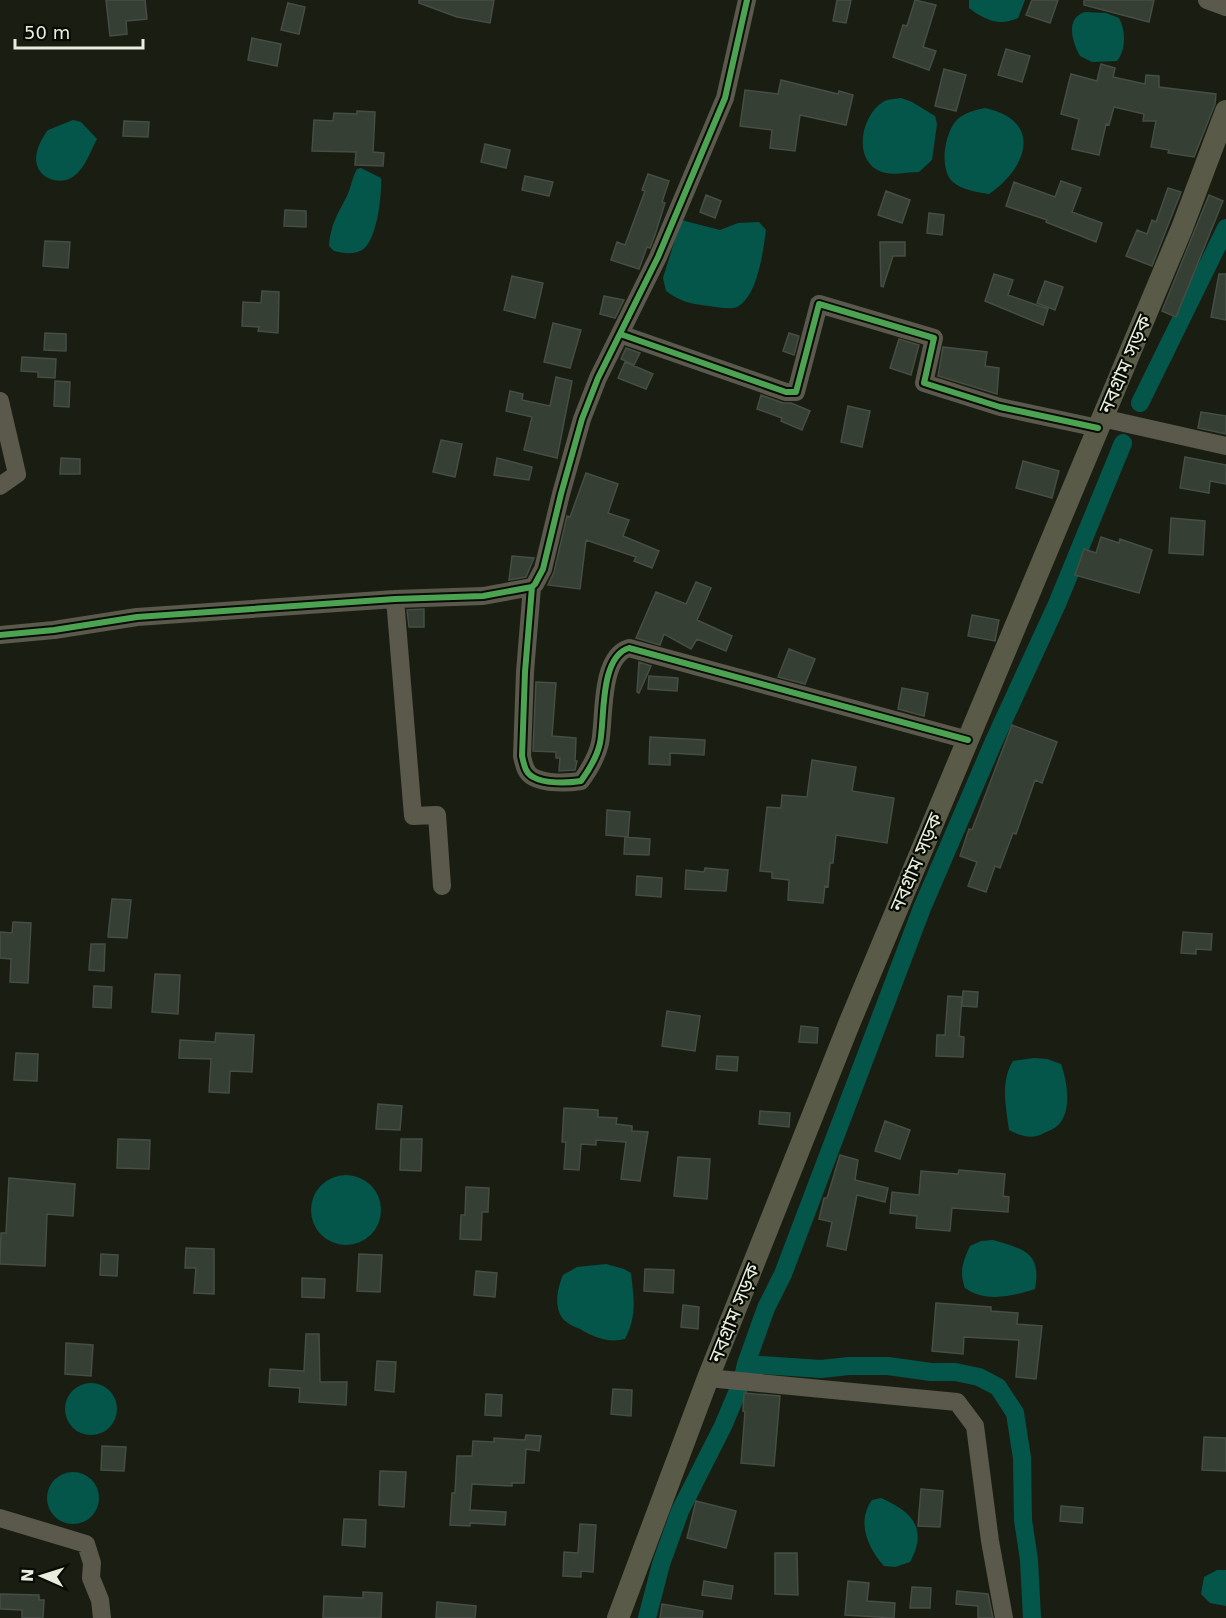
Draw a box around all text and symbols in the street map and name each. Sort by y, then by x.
scale bar [15,12,142,50]
text: 50 m [24,22,70,43]
street label: নবগ্রাম সড়ক [1093,310,1157,418]
street label: নবগ্রাম সড়ক [884,808,948,916]
street label: নবগ্রাম সড়ক [703,1259,765,1367]
north arrow [12,1546,72,1606]
text: N [18,1568,37,1582]

